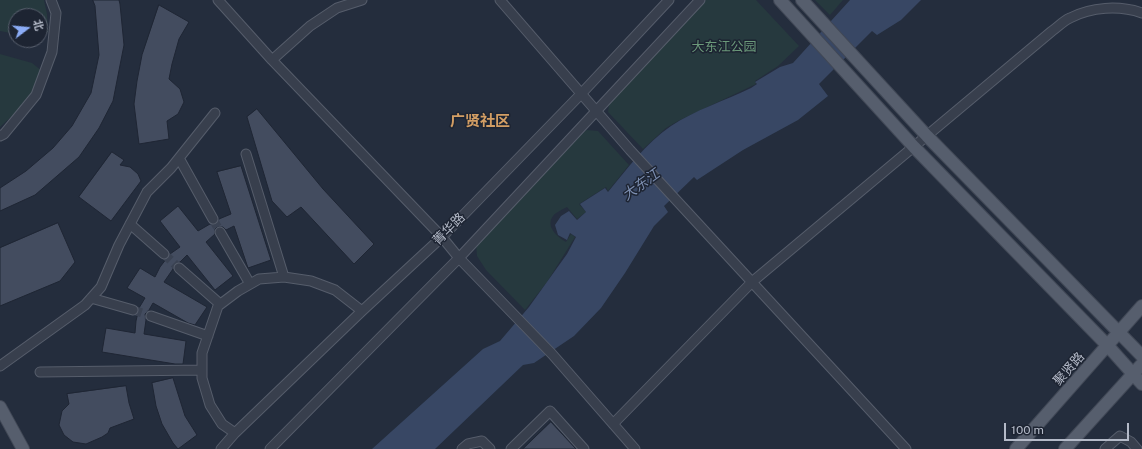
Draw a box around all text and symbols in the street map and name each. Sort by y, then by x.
north arrow [8,8,48,48]
text: 北 [31,18,46,32]
park label: 大东江公园 [692,39,756,55]
district label: 广贤社区 [450,112,510,130]
water label: 大东江 [619,166,663,204]
street label: 菁华路 [430,210,468,248]
street label: 聚贤路 [1050,349,1088,389]
scale bar [1006,415,1131,441]
text: 100 m [1011,423,1044,437]

